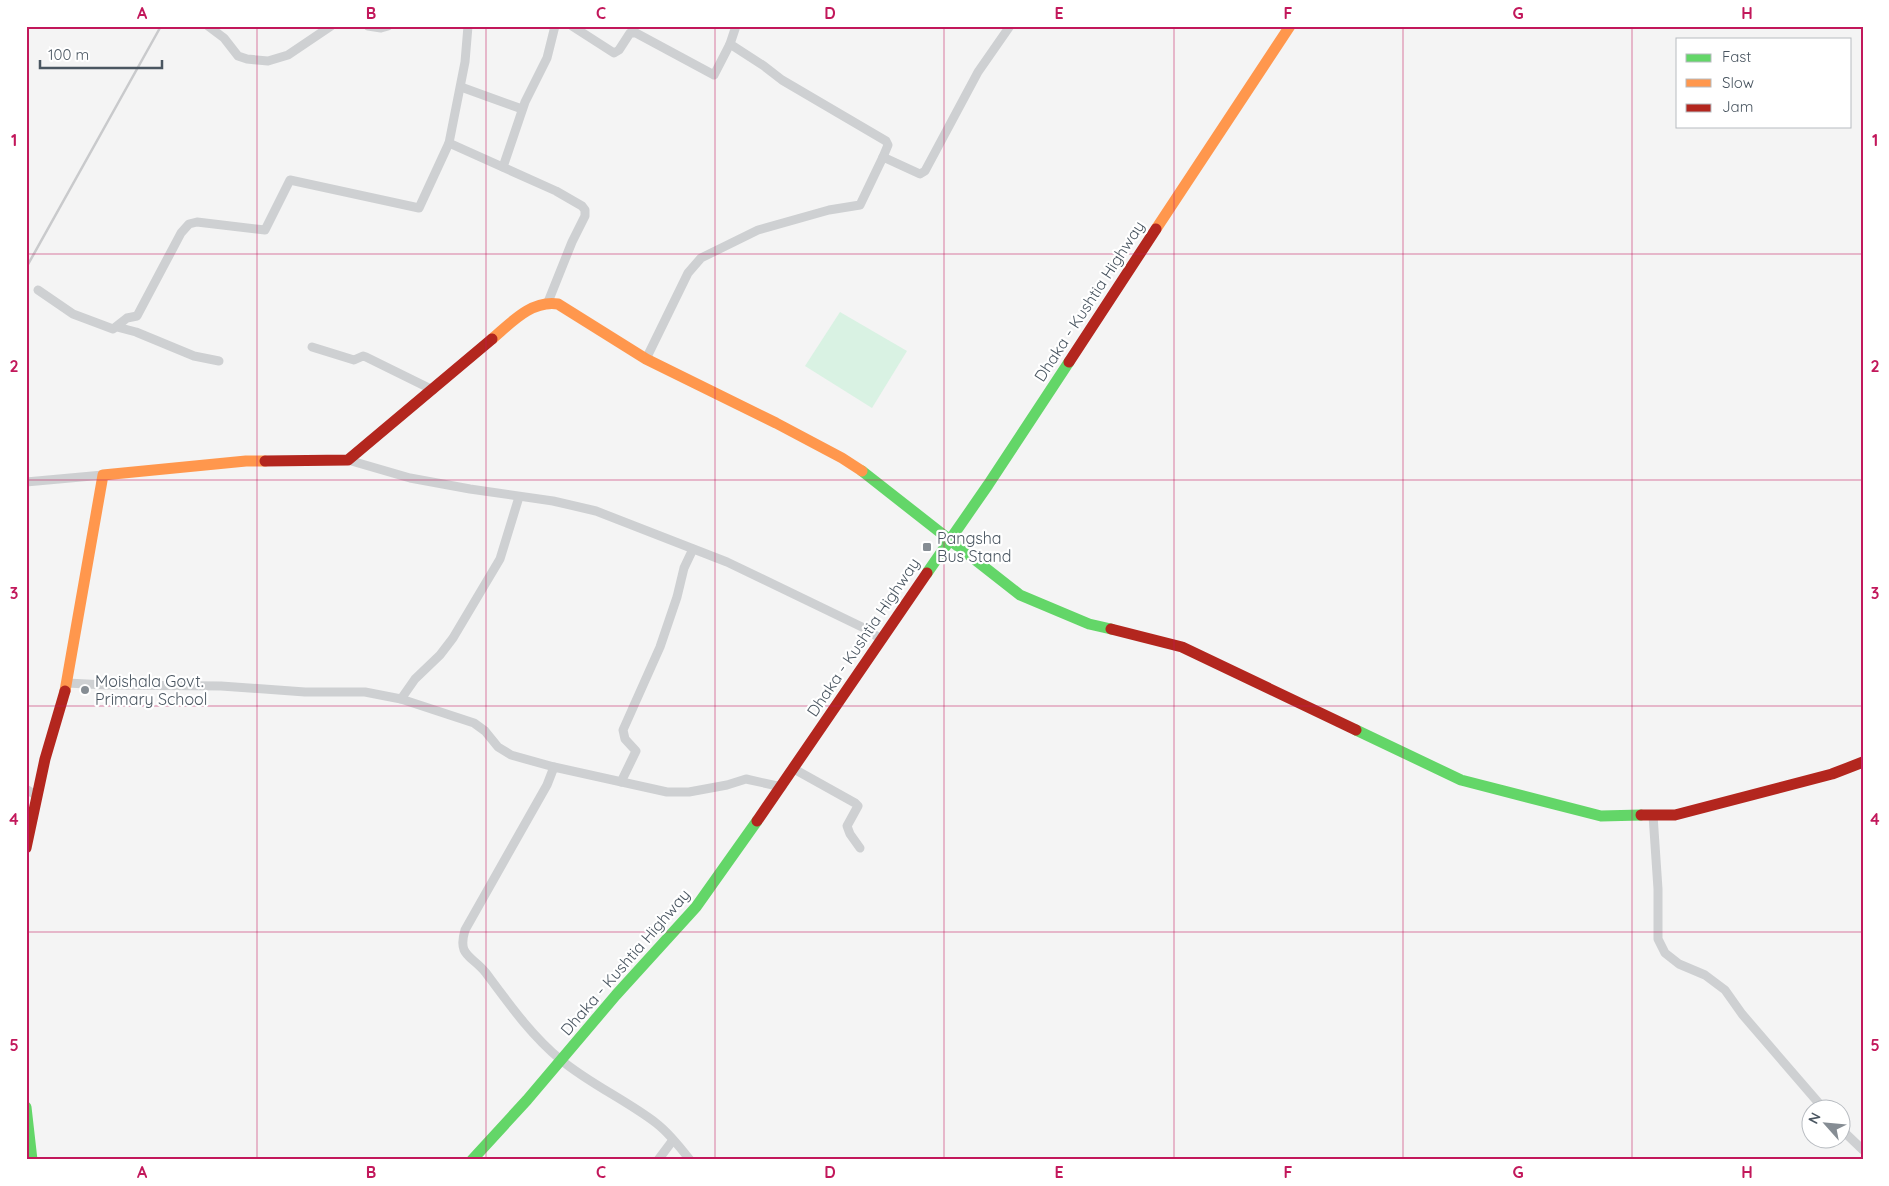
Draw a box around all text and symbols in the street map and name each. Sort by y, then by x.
text: A [137,3,148,23]
text: B [366,3,376,23]
text: C [596,3,606,23]
text: D [824,3,836,23]
text: E [1054,3,1064,23]
text: F [1284,3,1293,23]
text: G [1512,3,1524,23]
text: H [1741,3,1753,23]
scale bar [40,38,162,70]
legend [1676,38,1852,128]
text: 100 m [48,45,89,64]
text: Fast [1722,47,1751,66]
text: Slow [1722,73,1754,92]
text: Jam [1722,97,1753,116]
text: 1 [11,130,17,150]
text: 1 [1872,130,1878,150]
street label: Dhaka - Kushtia Highway [1030,217,1148,385]
text: 2 [9,356,19,376]
text: 2 [1870,356,1880,376]
place label: Pangsha Bus Stand [937,528,1011,566]
marker: Pangsha Bus Stand [921,541,933,553]
street label: Dhaka - Kushtia Highway [802,554,924,720]
text: 3 [10,583,18,603]
text: 3 [1871,583,1879,603]
place label: Moishala Govt. Primary School [95,671,207,709]
marker: Moishala Govt. Primary School [79,684,91,696]
text: 4 [9,809,19,829]
text: 4 [1870,809,1880,829]
street label: Dhaka - Kushtia Highway [556,885,694,1039]
text: 5 [9,1035,19,1055]
text: 5 [1870,1035,1880,1055]
north arrow [1802,1098,1852,1148]
text: N [1804,1109,1825,1127]
text: A [137,1162,148,1182]
text: B [366,1162,376,1182]
text: C [596,1162,606,1182]
text: D [824,1162,836,1182]
text: E [1054,1162,1064,1182]
text: F [1284,1162,1293,1182]
text: G [1512,1162,1524,1182]
text: H [1741,1162,1753,1182]

